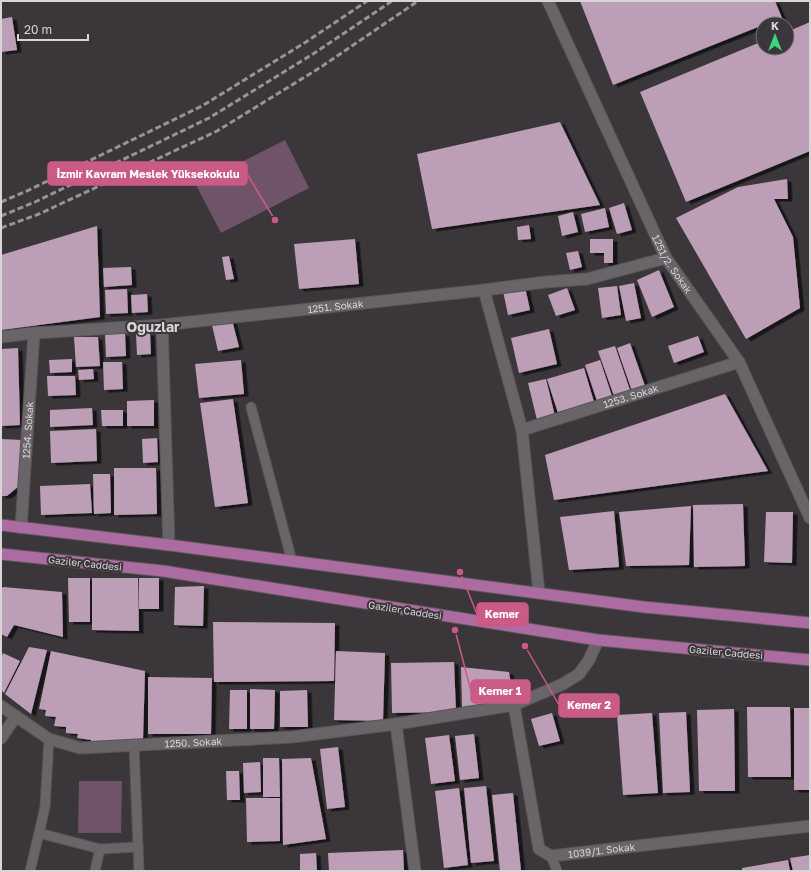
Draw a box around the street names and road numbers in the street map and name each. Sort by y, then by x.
street label: 1251/2. Sokak [650,233,695,296]
street label: 1251. Sokak [307,297,364,315]
street label: 1253. Sokak [602,382,660,410]
street label: 1254. Sokak [20,401,35,459]
street label: Gaziler Caddesi [47,553,123,573]
street label: Gaziler Caddesi [367,598,443,622]
street label: Gaziler Caddesi [688,643,764,661]
street label: 1250. Sokak [164,735,223,750]
street label: 1039/1. Sokak [567,840,636,860]

